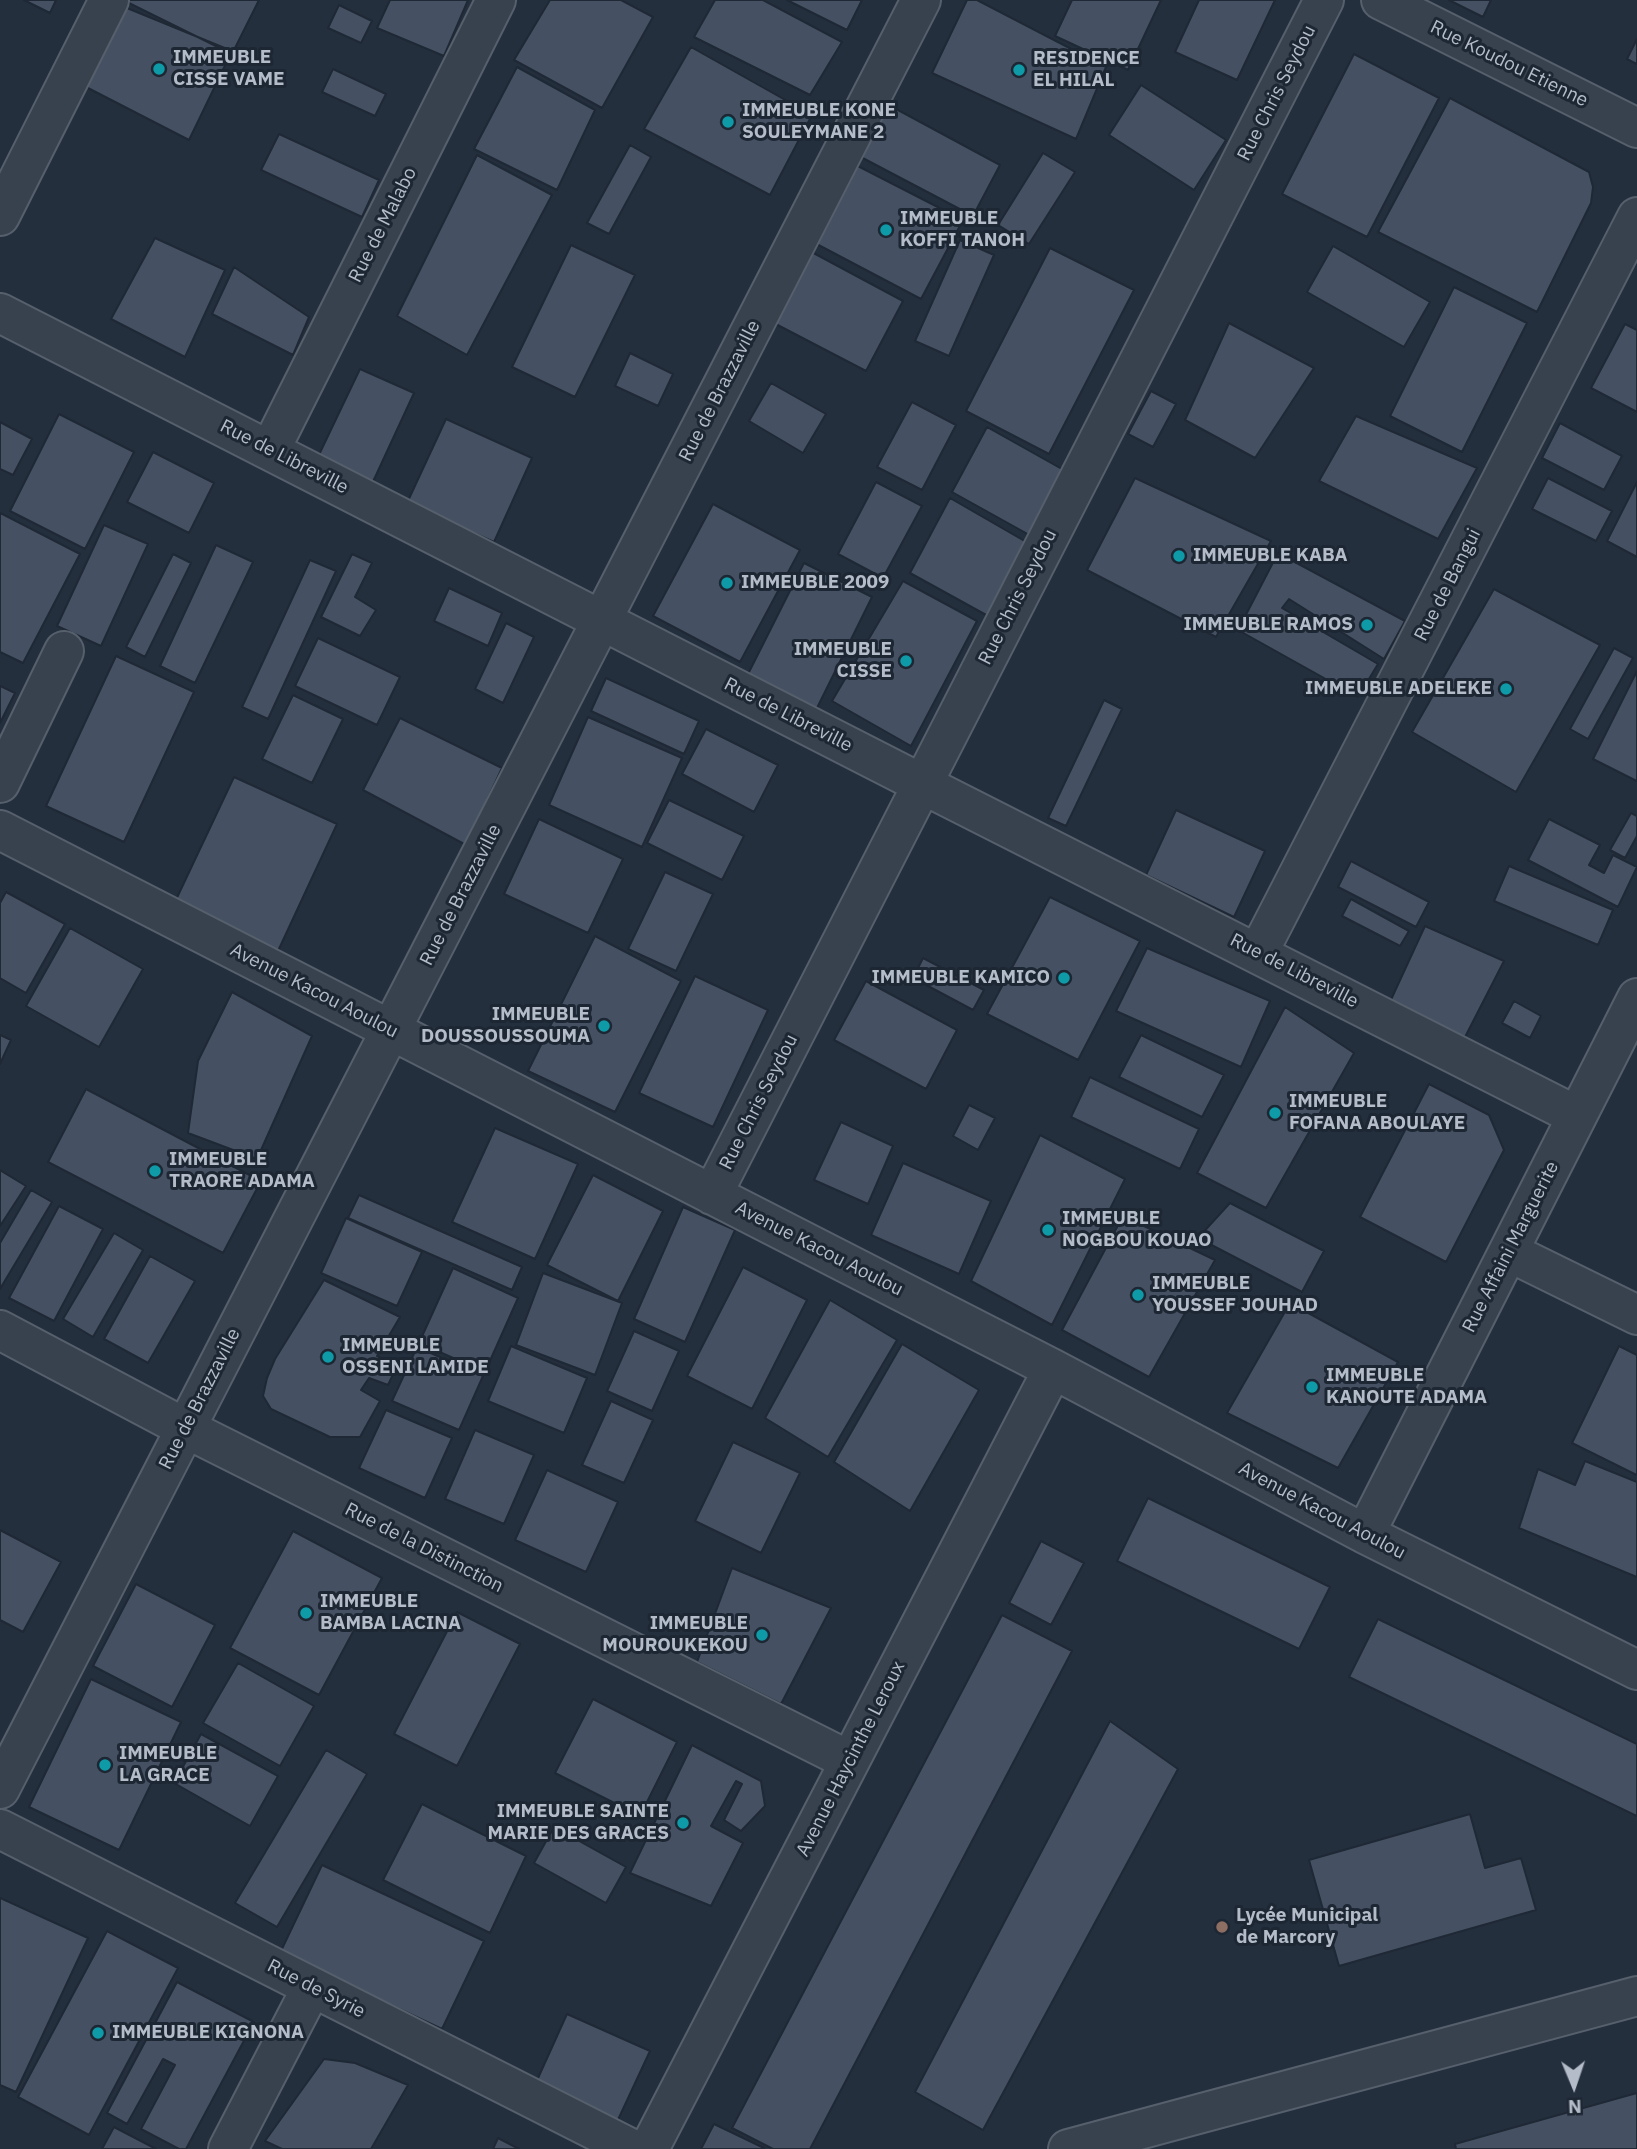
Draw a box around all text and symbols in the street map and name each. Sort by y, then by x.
street label: Rue Koudou Etienne [1426,16,1592,112]
street label: Rue Chris Seydou [1233,21,1321,165]
place label: IMMEUBLE CISSE VAME [173,47,284,91]
place label: RESIDENCE EL HILAL [1033,48,1140,92]
marker: IMMEUBLE CISSE VAME [151,61,167,77]
marker: RESIDENCE EL HILAL [1011,62,1027,78]
place label: IMMEUBLE KONE SOULEYMANE 2 [742,100,896,144]
marker: IMMEUBLE KONE SOULEYMANE 2 [720,114,736,130]
street label: Rue de Malabo [344,164,422,286]
place label: IMMEUBLE KOFFI TANOH [900,208,1025,252]
marker: IMMEUBLE KOFFI TANOH [878,222,894,238]
street label: Rue de Brazzaville [675,316,765,466]
street label: Rue de Libreville [216,415,352,499]
street label: Rue Chris Seydou [974,525,1062,669]
street label: Rue de Bangui [1410,525,1486,645]
place label: IMMEUBLE KABA [1193,545,1347,567]
marker: IMMEUBLE KABA [1171,548,1187,564]
place label: IMMEUBLE 2009 [741,572,889,594]
marker: IMMEUBLE 2009 [719,575,735,591]
place label: IMMEUBLE RAMOS [1183,614,1353,636]
marker: IMMEUBLE RAMOS [1359,617,1375,633]
place label: IMMEUBLE CISSE [794,639,892,683]
marker: IMMEUBLE CISSE [898,653,914,669]
street label: Rue de Libreville [720,673,856,757]
place label: IMMEUBLE ADELEKE [1305,678,1492,700]
marker: IMMEUBLE ADELEKE [1498,681,1514,697]
street label: Rue de Brazzaville [416,820,506,970]
street label: Rue de Libreville [1226,929,1362,1013]
street label: Avenue Kacou Aoulou [226,939,402,1043]
place label: IMMEUBLE KAMICO [871,967,1050,989]
marker: IMMEUBLE KAMICO [1056,970,1072,986]
place label: IMMEUBLE DOUSSOUSSOUMA [421,1004,590,1048]
marker: IMMEUBLE DOUSSOUSSOUMA [596,1018,612,1034]
street label: Rue Chris Seydou [715,1030,803,1174]
place label: IMMEUBLE FOFANA ABOULAYE [1289,1091,1465,1135]
marker: IMMEUBLE FOFANA ABOULAYE [1267,1105,1283,1121]
place label: IMMEUBLE TRAORE ADAMA [169,1149,315,1193]
street label: Rue Affaini Marguerite [1458,1157,1564,1337]
marker: IMMEUBLE TRAORE ADAMA [147,1163,163,1179]
street label: Avenue Kacou Aoulou [731,1197,907,1301]
place label: IMMEUBLE NOGBOU KOUAO [1062,1208,1212,1252]
marker: IMMEUBLE NOGBOU KOUAO [1040,1222,1056,1238]
place label: IMMEUBLE YOUSSEF JOUHAD [1152,1273,1318,1317]
marker: IMMEUBLE YOUSSEF JOUHAD [1130,1287,1146,1303]
street label: Rue de Brazzaville [155,1324,245,1474]
place label: IMMEUBLE OSSENI LAMIDE [342,1335,489,1379]
marker: IMMEUBLE OSSENI LAMIDE [320,1349,336,1365]
place label: IMMEUBLE KANOUTE ADAMA [1326,1365,1487,1409]
marker: IMMEUBLE KANOUTE ADAMA [1304,1379,1320,1395]
street label: Avenue Kacou Aoulou [1235,1457,1409,1565]
street label: Rue de la Distinction [341,1498,507,1598]
place label: IMMEUBLE BAMBA LACINA [320,1591,461,1635]
marker: IMMEUBLE BAMBA LACINA [298,1605,314,1621]
place label: IMMEUBLE MOUROUKEKOU [602,1613,748,1657]
marker: IMMEUBLE MOUROUKEKOU [754,1627,770,1643]
street label: Avenue Haycinthe Leroux [792,1658,910,1860]
place label: IMMEUBLE LA GRACE [119,1743,217,1787]
marker: IMMEUBLE LA GRACE [97,1757,113,1773]
place label: IMMEUBLE SAINTE MARIE DES GRACES [488,1801,669,1845]
marker: IMMEUBLE SAINTE MARIE DES GRACES [675,1815,691,1831]
place label: Lycée Municipal de Marcory [1236,1905,1378,1949]
marker: Lycée Municipal de Marcory [1214,1919,1230,1935]
street label: Rue de Syrie [263,1955,369,2023]
place label: IMMEUBLE KIGNONA [112,2022,304,2044]
marker: IMMEUBLE KIGNONA [90,2025,106,2041]
north arrow [1539,2051,1609,2121]
text: N [1567,2095,1582,2119]

